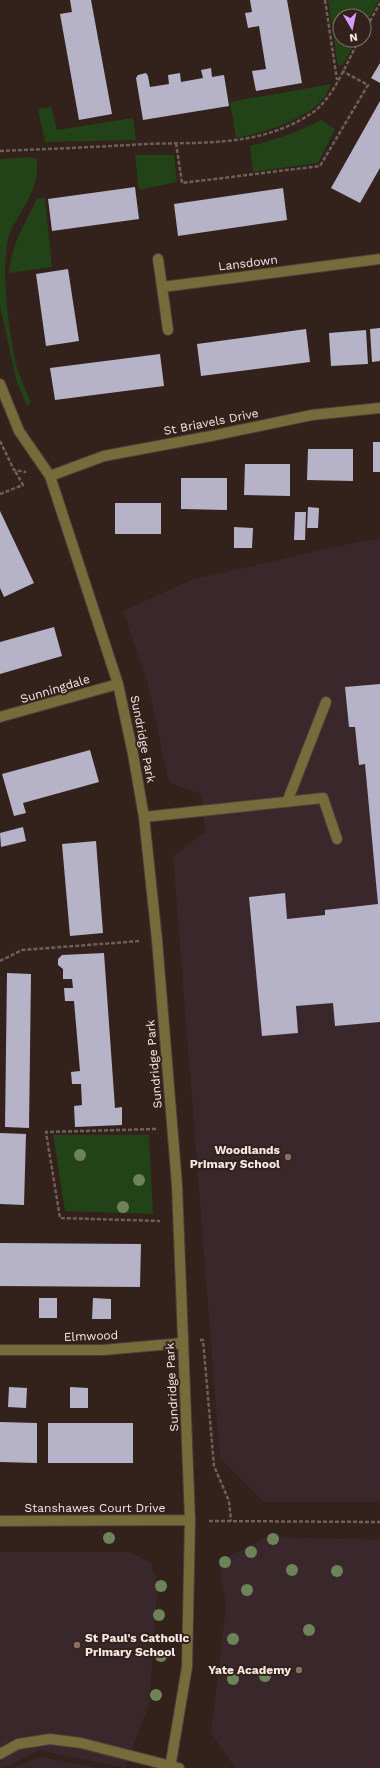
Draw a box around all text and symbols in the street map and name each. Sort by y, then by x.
north arrow [332,8,372,48]
text: N [348,30,359,44]
street label: Lansdown [218,252,278,274]
street label: St Briavels Drive [162,406,260,438]
street label: Sunningdale [19,672,91,706]
street label: Sundridge Park [128,694,158,784]
street label: Sundridge Park [143,1019,165,1109]
place label: Woodlands Primary School [190,1143,281,1171]
marker: Woodlands Primary School [283,1152,293,1162]
street label: Elmwood [64,1328,118,1344]
street label: Sundridge Park [163,1342,181,1432]
street label: Stanshawes Court Drive [25,1501,166,1515]
place label: St Paul's Catholic Primary School [85,1631,189,1659]
marker: St Paul's Catholic Primary School [72,1640,82,1650]
place label: Yate Academy [208,1663,291,1677]
marker: Yate Academy [294,1665,304,1675]

